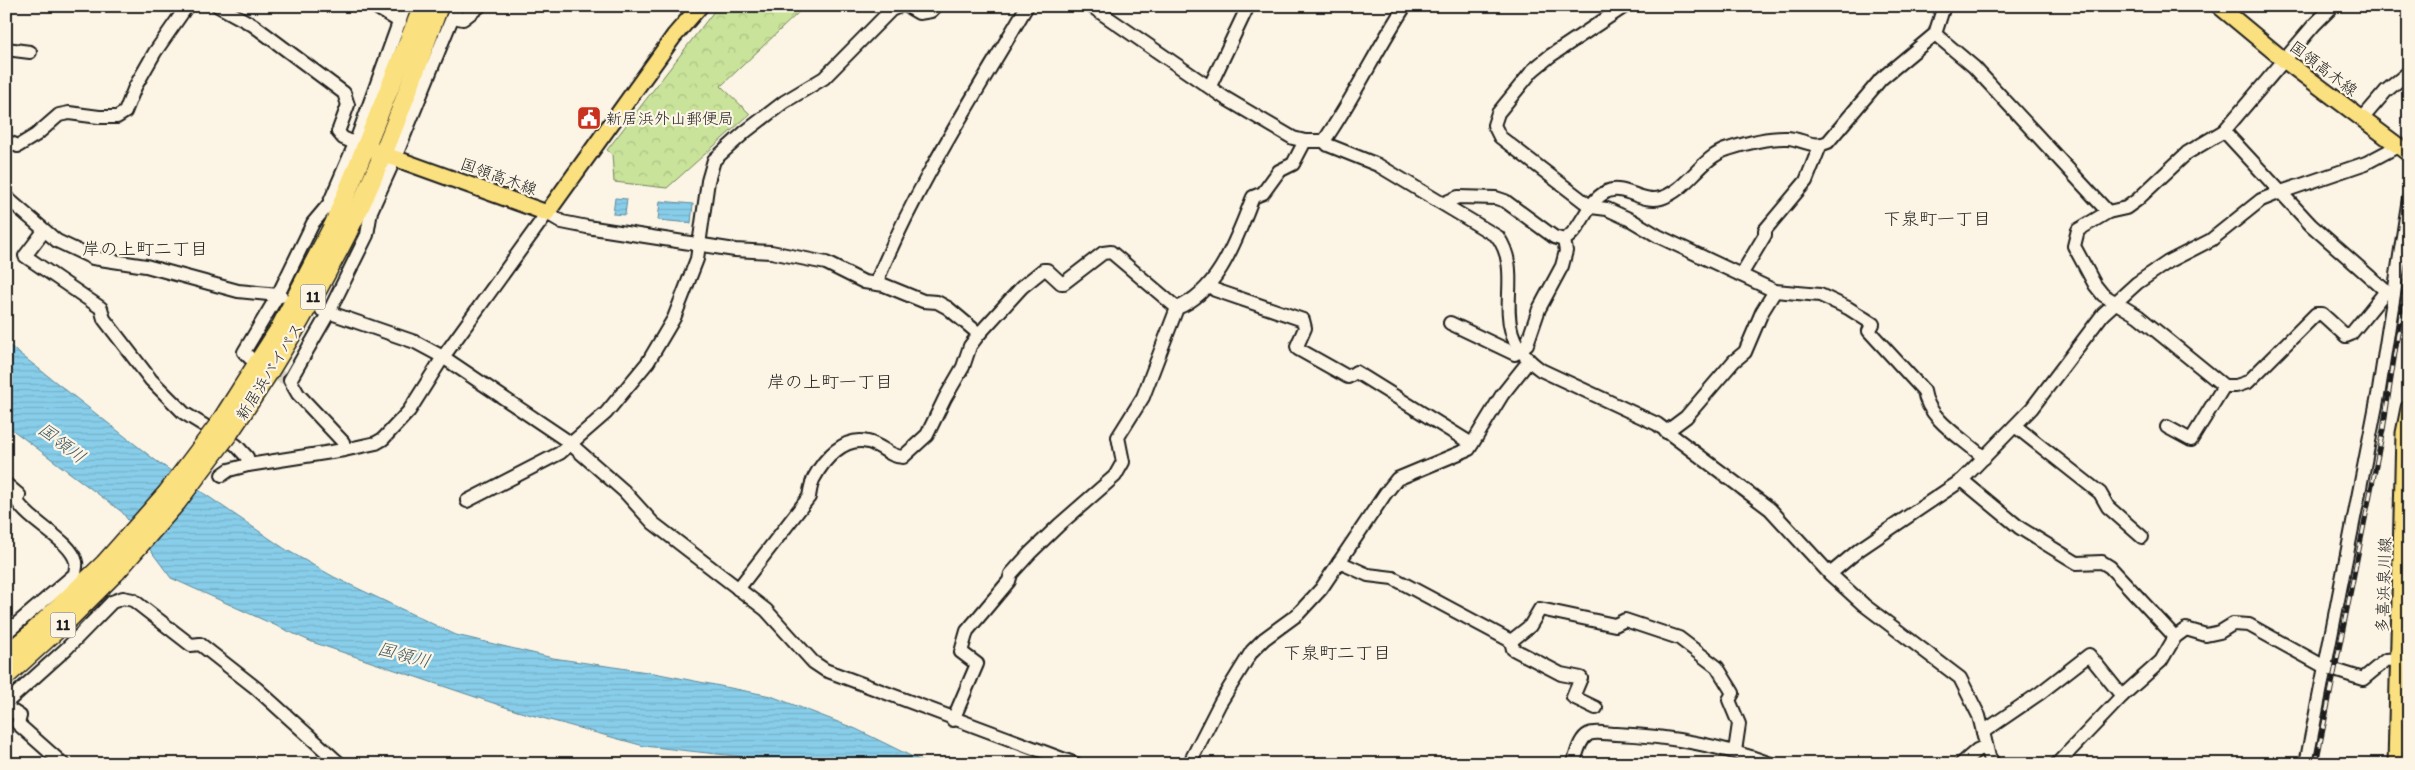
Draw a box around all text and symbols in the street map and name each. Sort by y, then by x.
street label: 国領高木線 [2286,37,2361,100]
public building icon: 新居浜外山郵便局 [576,105,602,131]
place label: 新居浜外山郵便局 [606,109,734,128]
street label: 国領高木線 [458,154,540,199]
district label: 下泉町一丁目 [1883,208,1991,230]
district label: 岸の上町二丁目 [82,238,208,260]
road number: 11 [300,284,326,310]
street label: 新居浜バイパス [232,319,307,424]
district label: 岸の上町一丁目 [767,371,893,393]
water label: 国領川 [34,418,90,468]
street label: 多喜浜泉川線 [2372,537,2395,633]
road number: 11 [50,612,76,638]
water label: 国領川 [375,637,433,673]
district label: 下泉町二丁目 [1283,642,1391,664]

